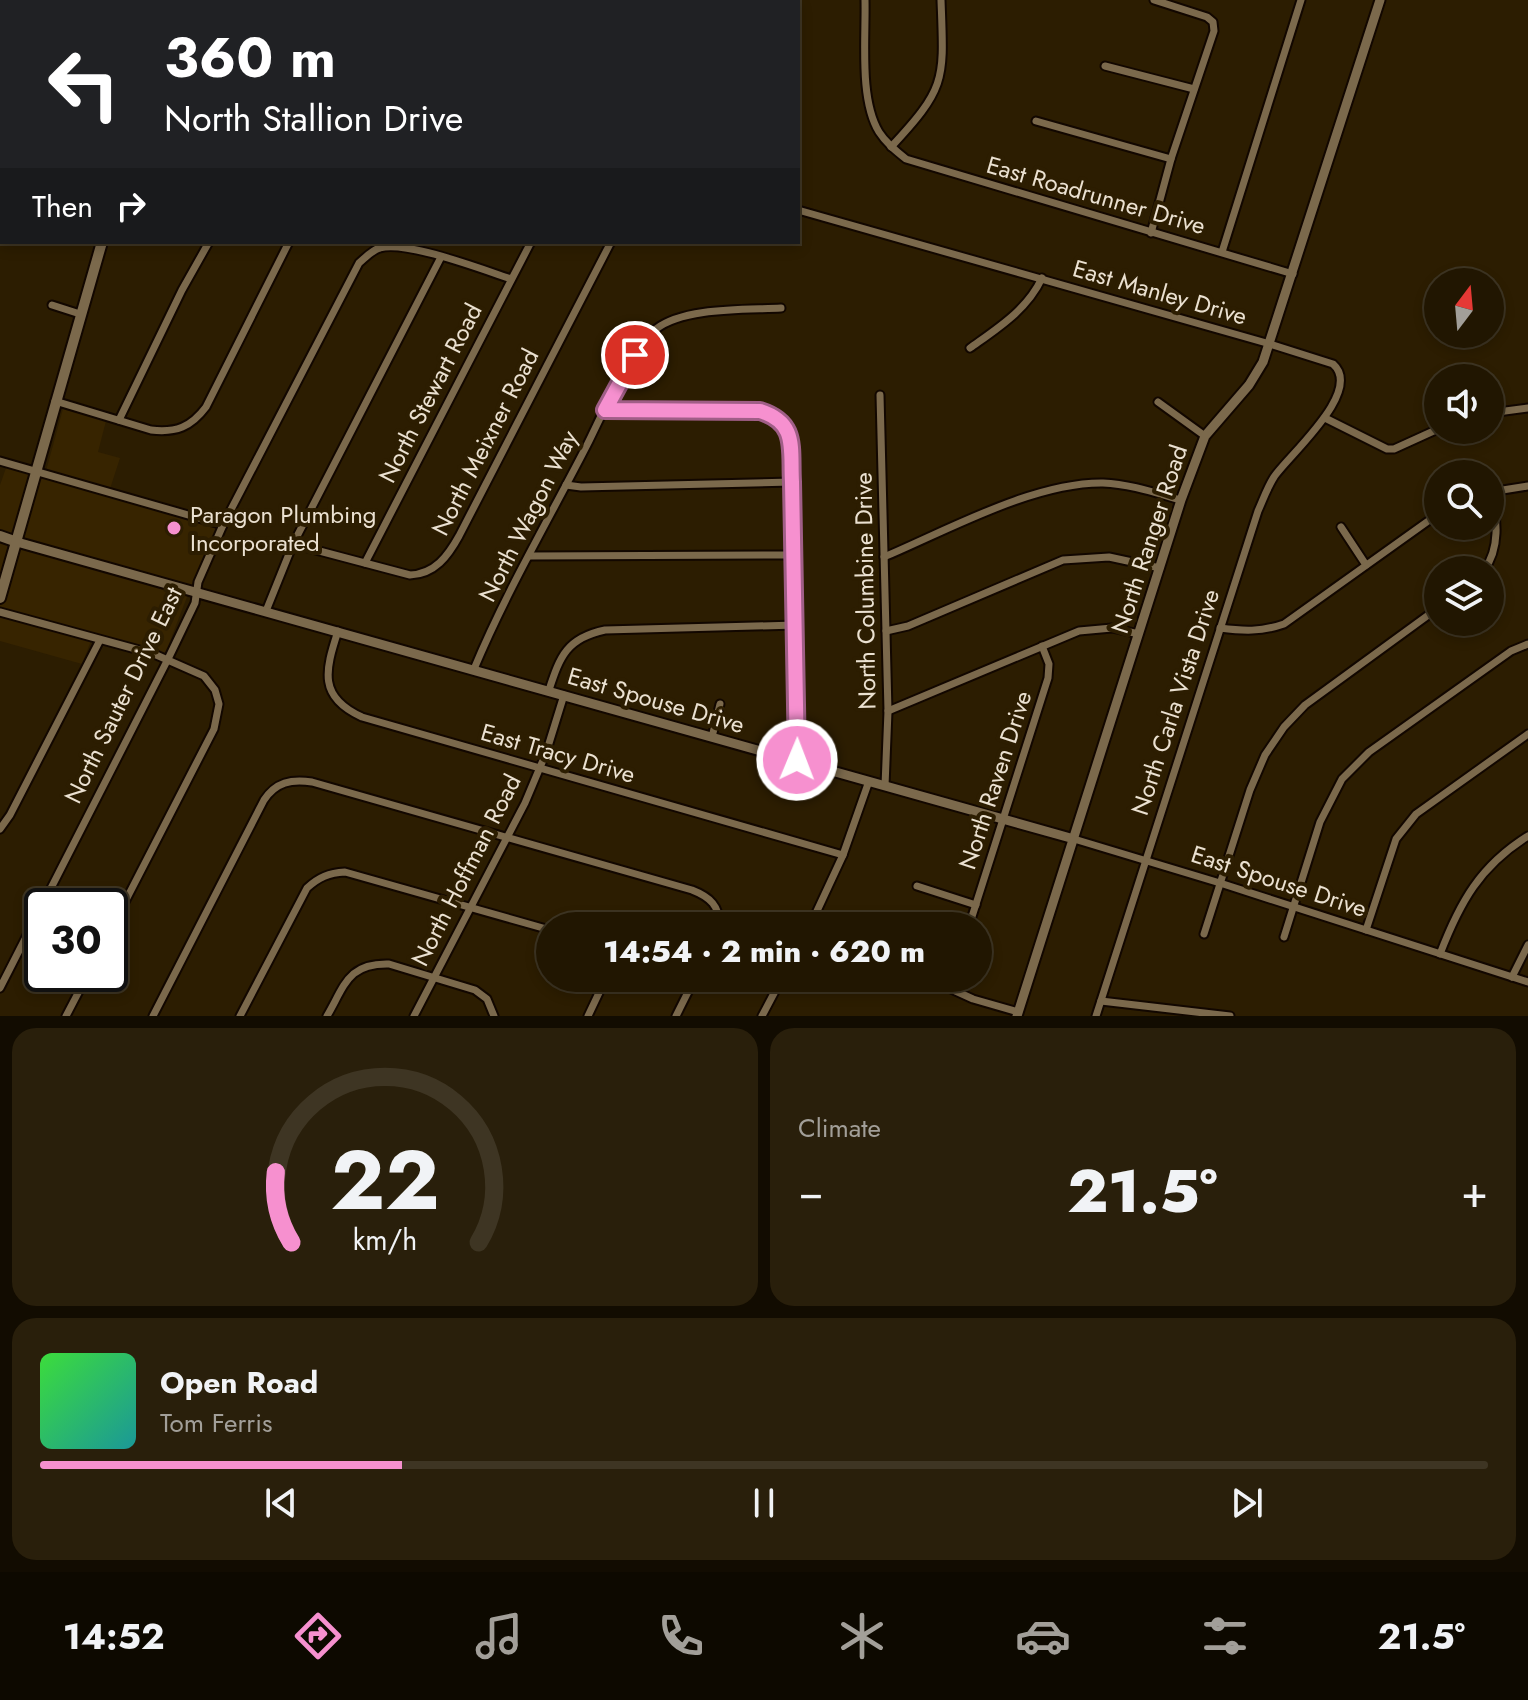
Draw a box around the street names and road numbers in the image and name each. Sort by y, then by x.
street label: East Roadrunner Drive [982,147,1210,243]
street label: East Manley Drive [1069,250,1251,334]
street label: North Stewart Road [370,297,490,489]
street label: North Meixner Road [423,342,547,542]
street label: North Wagon Way [470,424,587,608]
street label: North Ranger Road [1102,440,1196,638]
street label: North Columbine Drive [845,472,885,710]
street label: North Sauter Drive East [55,581,191,809]
street label: North Carla Vista Drive [1122,585,1228,819]
street label: East Spouse Drive [563,658,749,742]
street label: North Raven Drive [950,686,1040,874]
street label: East Tracy Drive [477,714,639,792]
street label: North Hoffman Road [402,768,530,972]
street label: East Spouse Drive [1187,836,1371,926]

